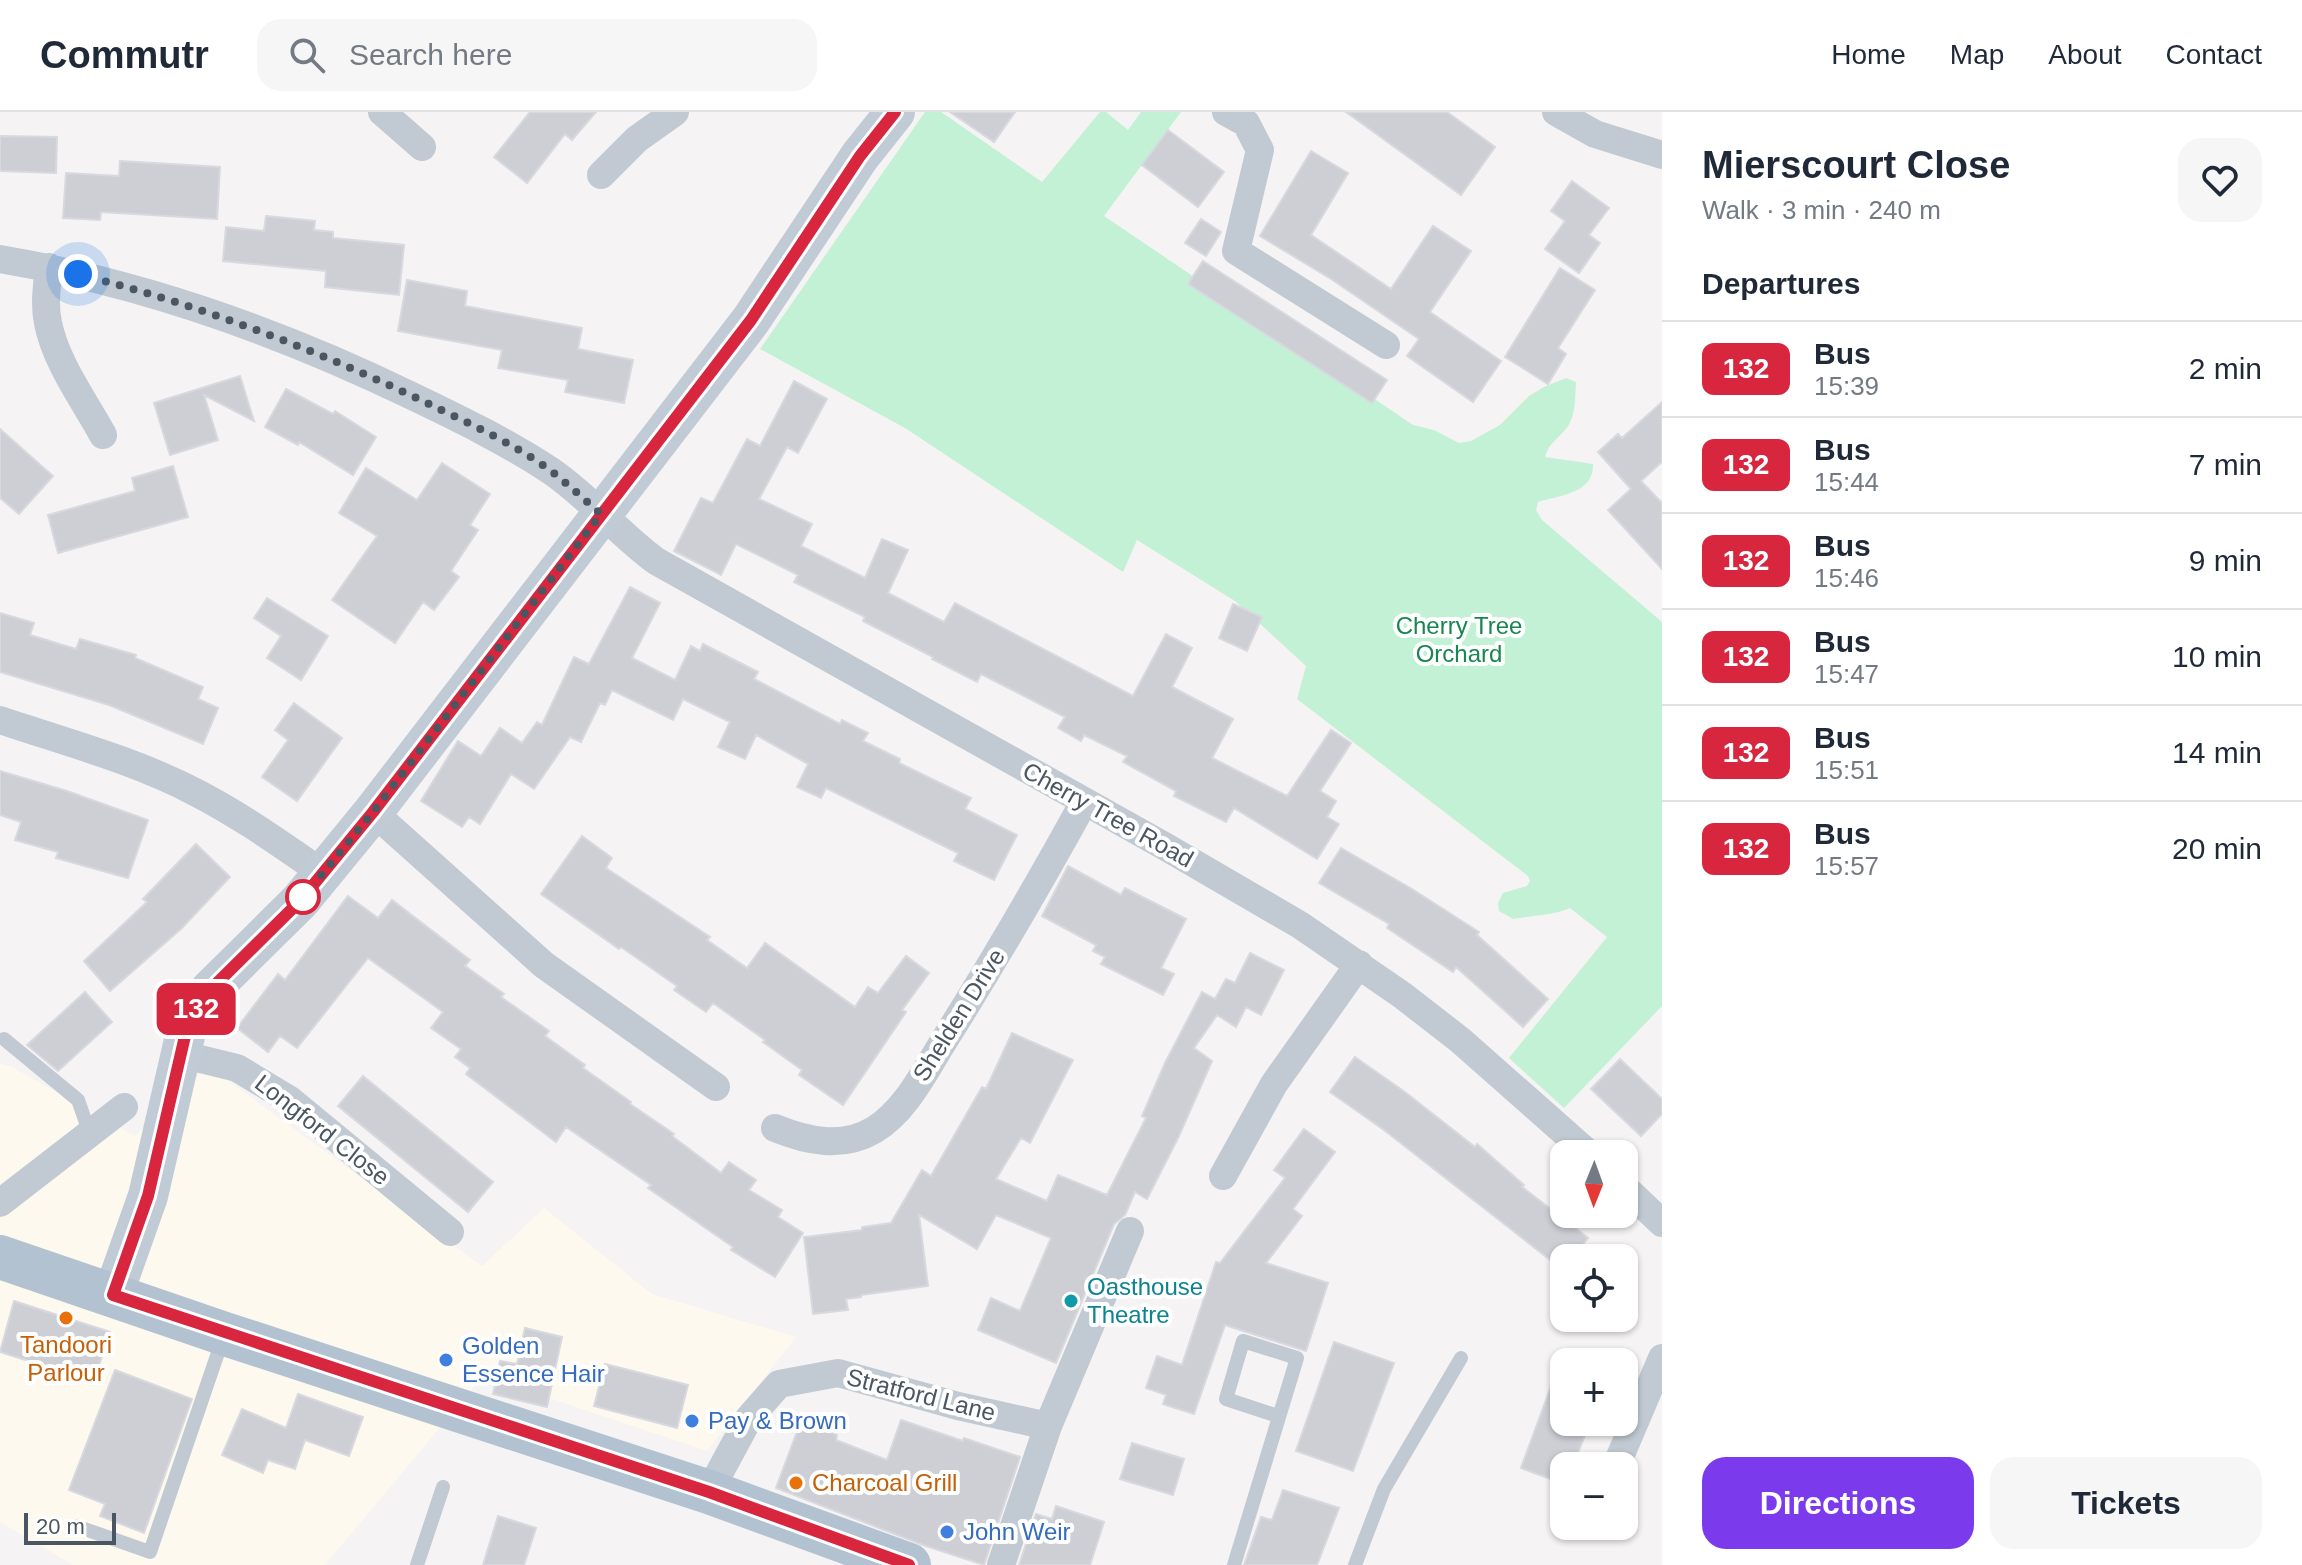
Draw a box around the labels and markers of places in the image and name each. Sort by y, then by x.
unlabelled marker [286,880,320,914]
place label: Oasthouse Theatre [1087,1273,1203,1328]
marker: Oasthouse Theatre [1062,1292,1080,1310]
marker: Tandoori Parlour [57,1309,75,1327]
place label: Tandoori Parlour [20,1331,112,1386]
place label: Golden Essence Hair [462,1332,605,1387]
marker: Golden Essence Hair [437,1351,455,1369]
place label: Pay & Brown [708,1407,847,1434]
marker: Pay & Brown [683,1412,701,1430]
place label: Charcoal Grill [812,1469,957,1496]
marker: Charcoal Grill [787,1474,805,1492]
place label: John Weir [963,1518,1071,1545]
marker: John Weir [938,1523,956,1541]

